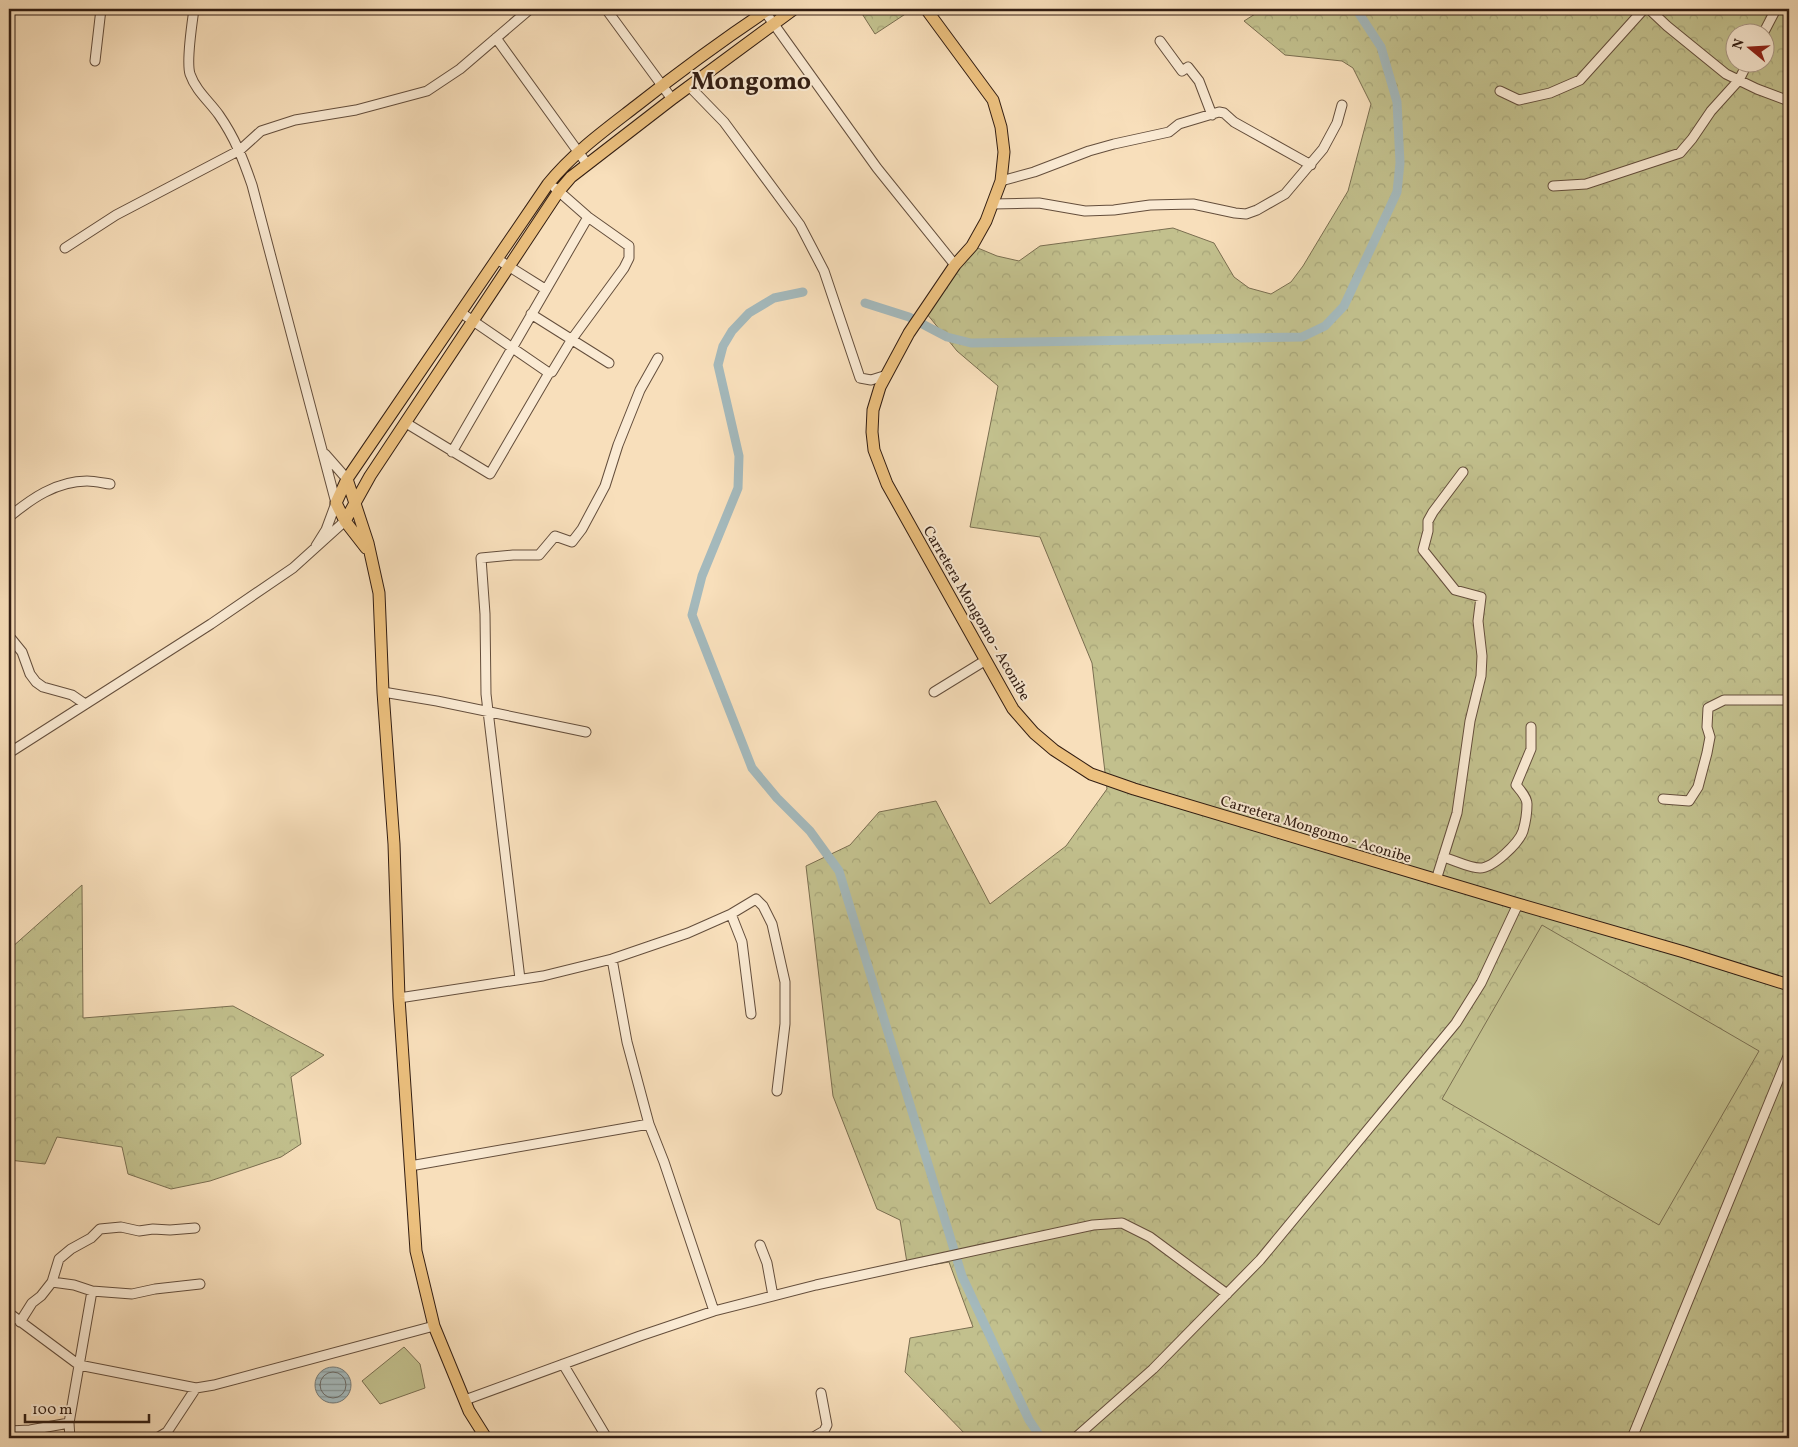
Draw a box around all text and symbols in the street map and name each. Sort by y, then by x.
north arrow [1726,22,1776,72]
text: N [1728,37,1750,52]
district label: Mongomo [691,65,811,100]
street label: Carretera Mongomo - Aconibe [917,522,1035,705]
street label: Carretera Mongomo - Aconibe [1217,791,1414,870]
scale bar [25,1392,149,1424]
text: 100 m [32,1400,72,1421]

